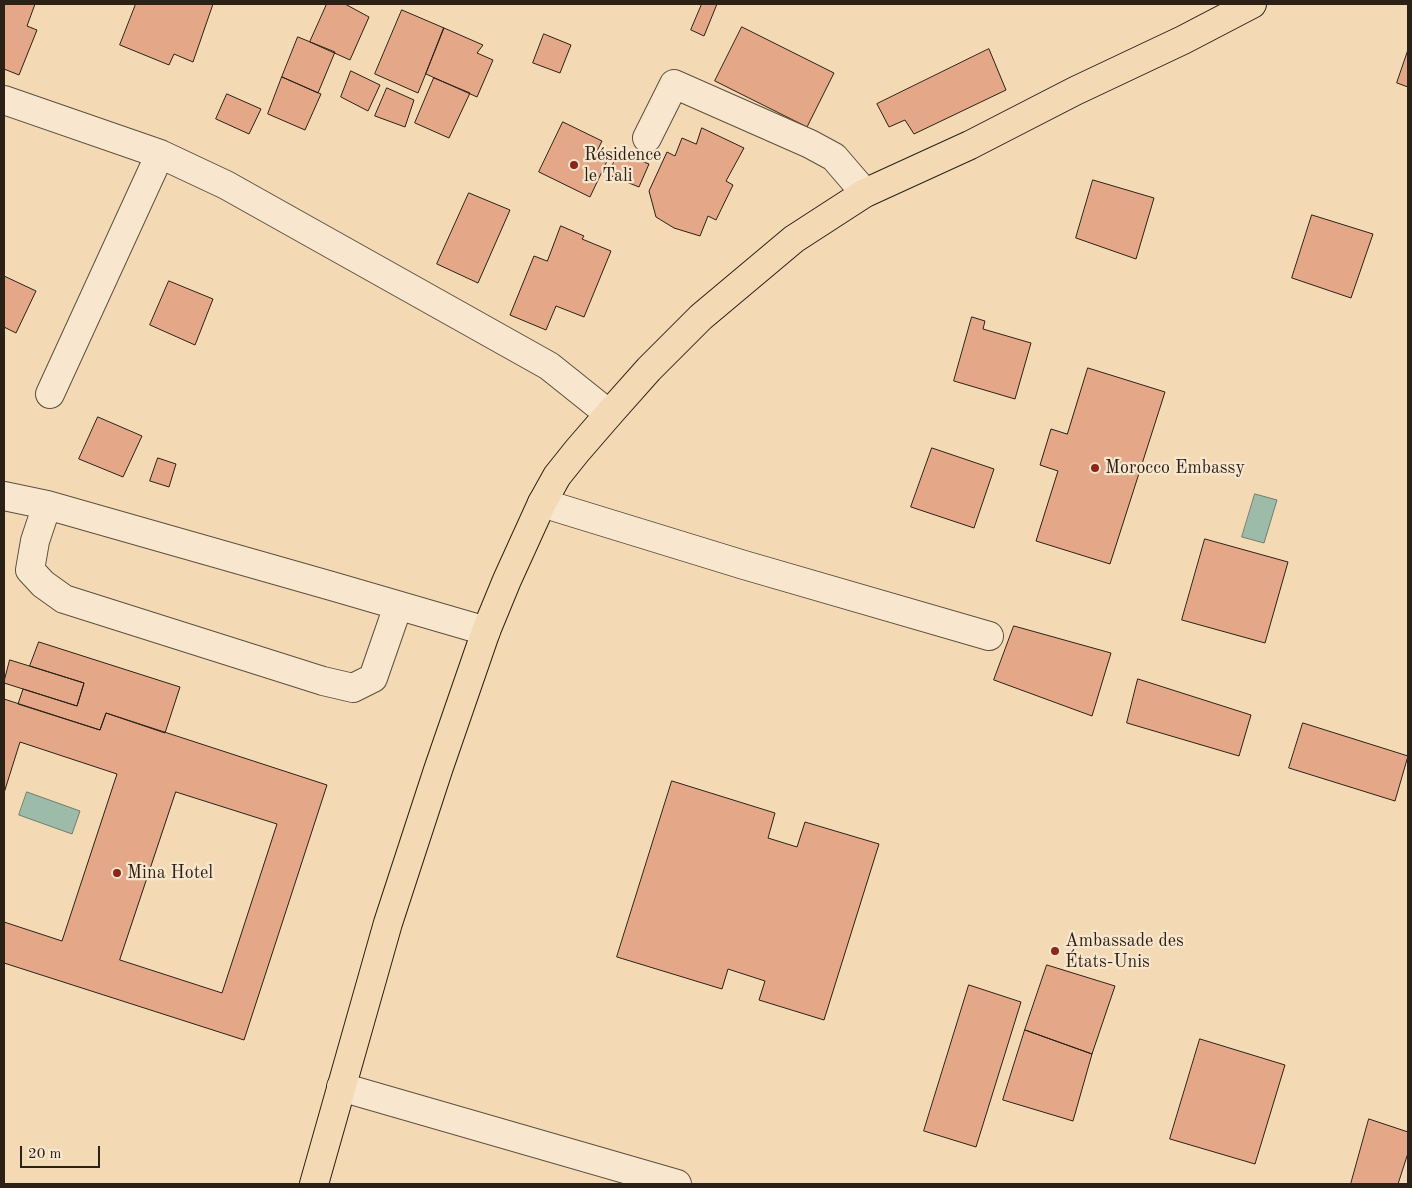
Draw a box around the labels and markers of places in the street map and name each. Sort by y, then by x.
place label: Résidence le Tali [584,144,661,186]
marker: Résidence le Tali [568,159,580,171]
place label: Morocco Embassy [1105,457,1245,479]
marker: Morocco Embassy [1089,462,1101,474]
place label: Mina Hotel [127,862,213,884]
marker: Mina Hotel [111,867,123,879]
place label: Ambassade des États-Unis [1065,930,1184,972]
marker: Ambassade des États-Unis [1049,945,1061,957]

